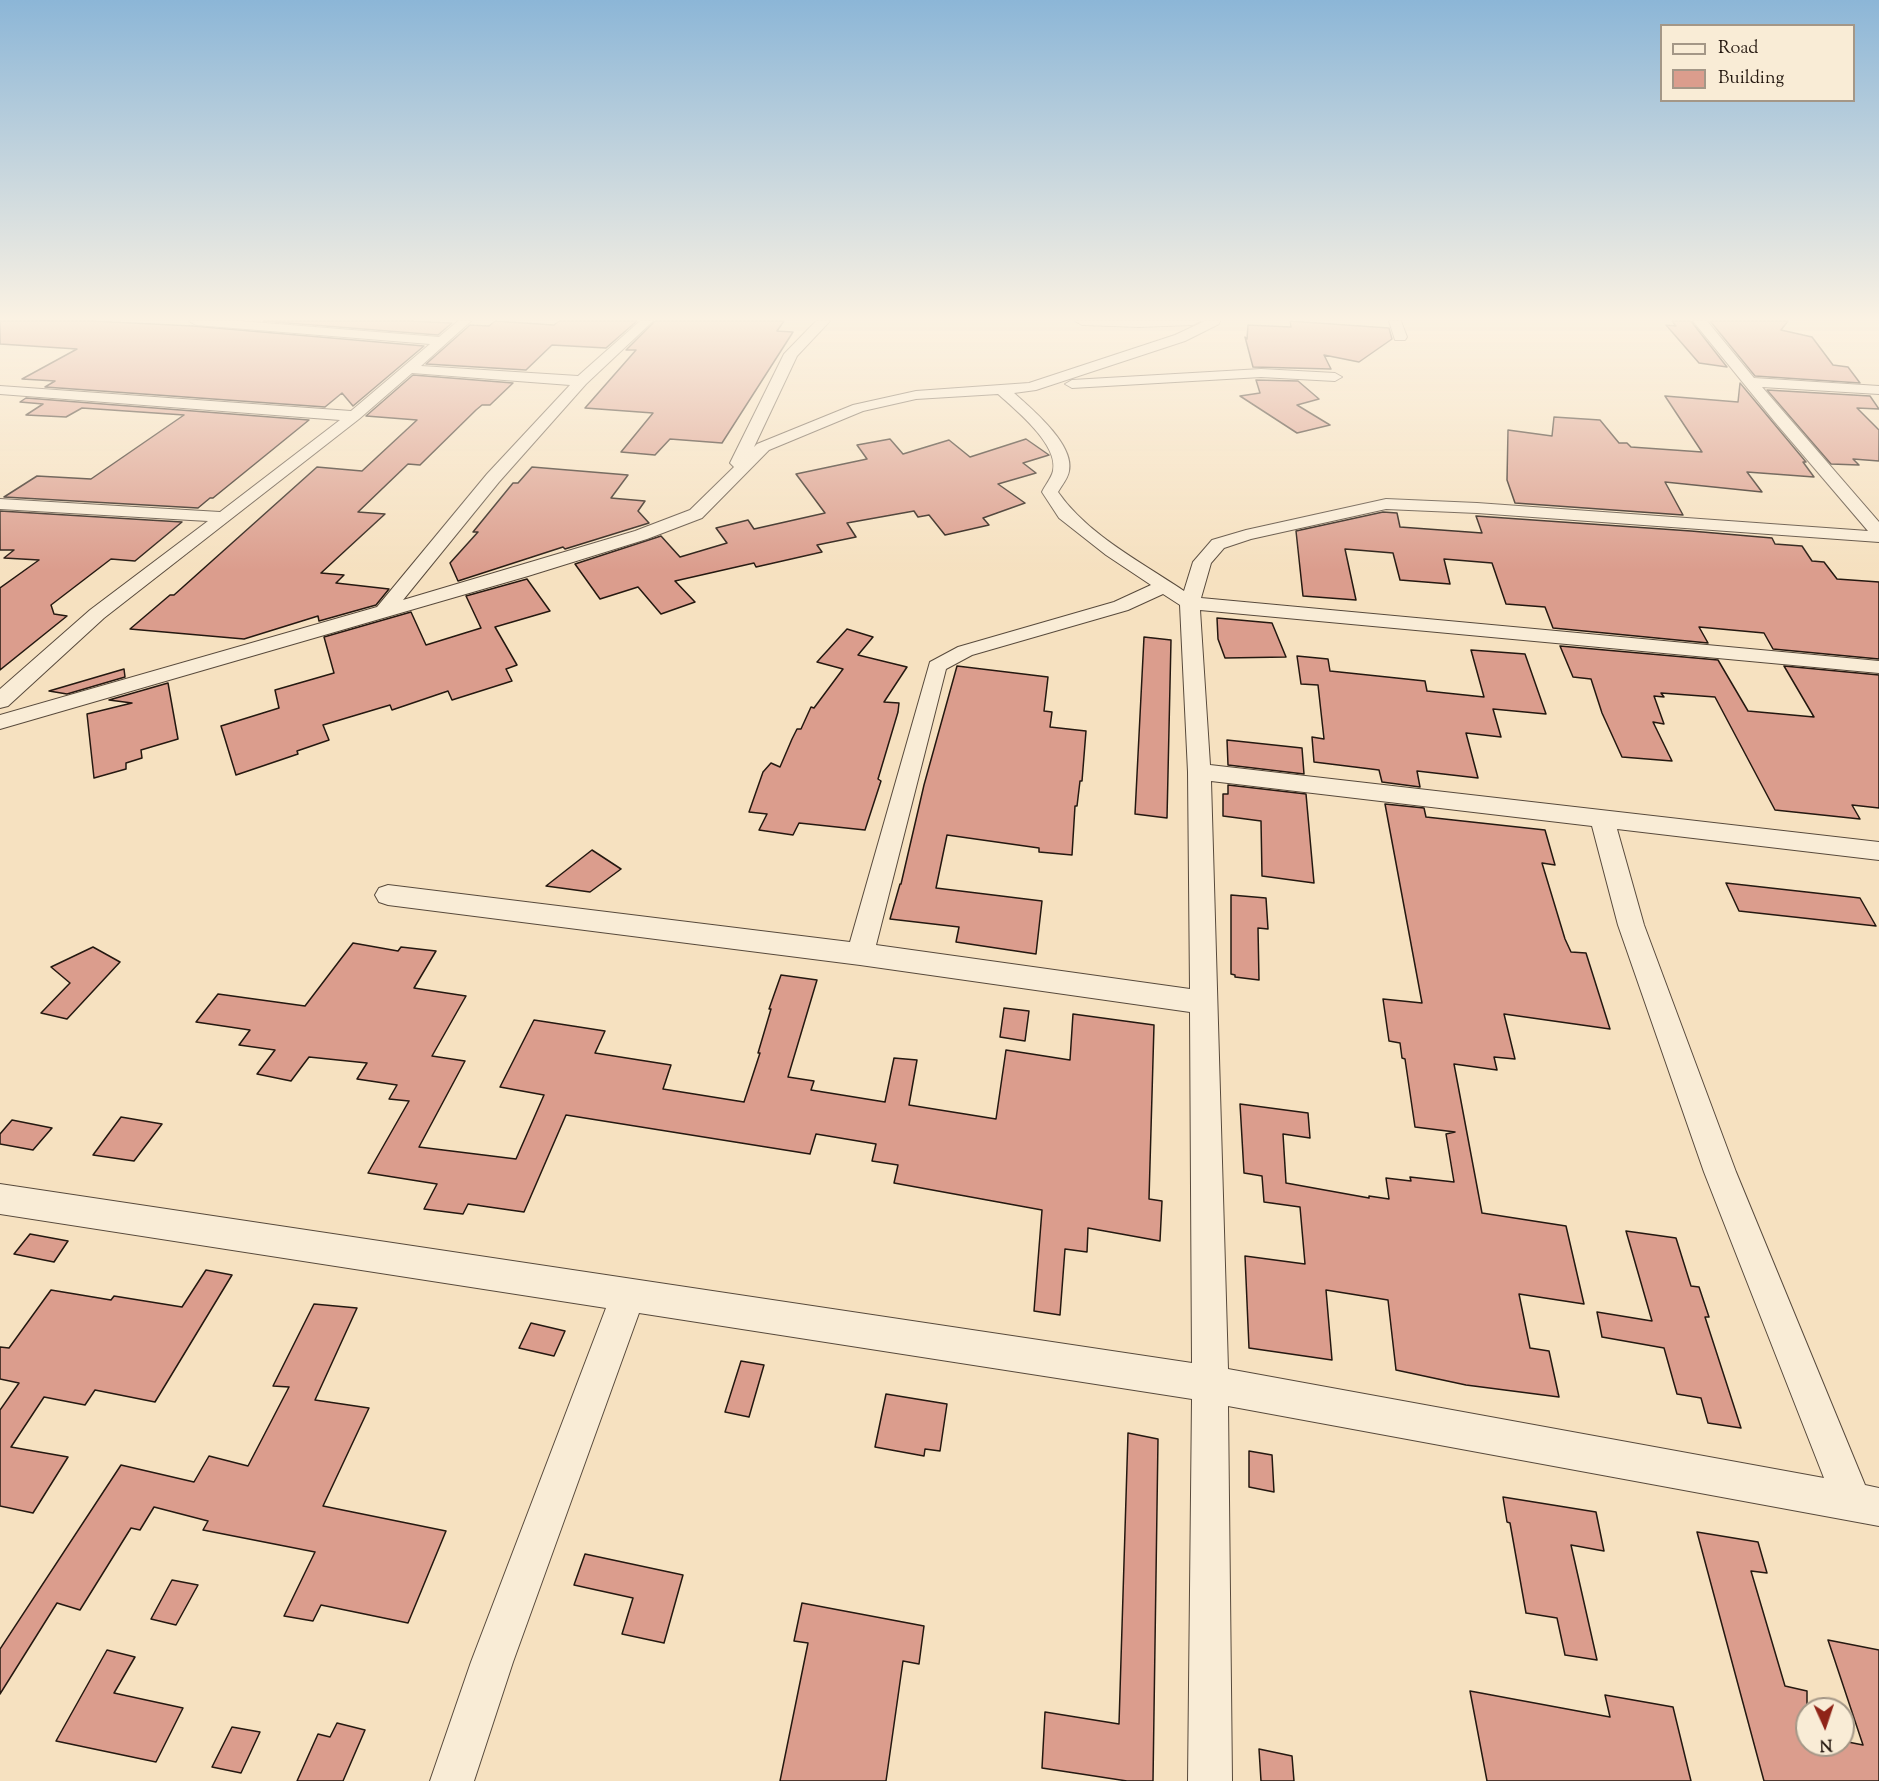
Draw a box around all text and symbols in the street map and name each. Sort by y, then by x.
legend [1660,24,1855,102]
text: Road [1718,36,1758,62]
text: Building [1718,66,1784,92]
north arrow [1795,1697,1855,1757]
text: N [1819,1732,1833,1755]

